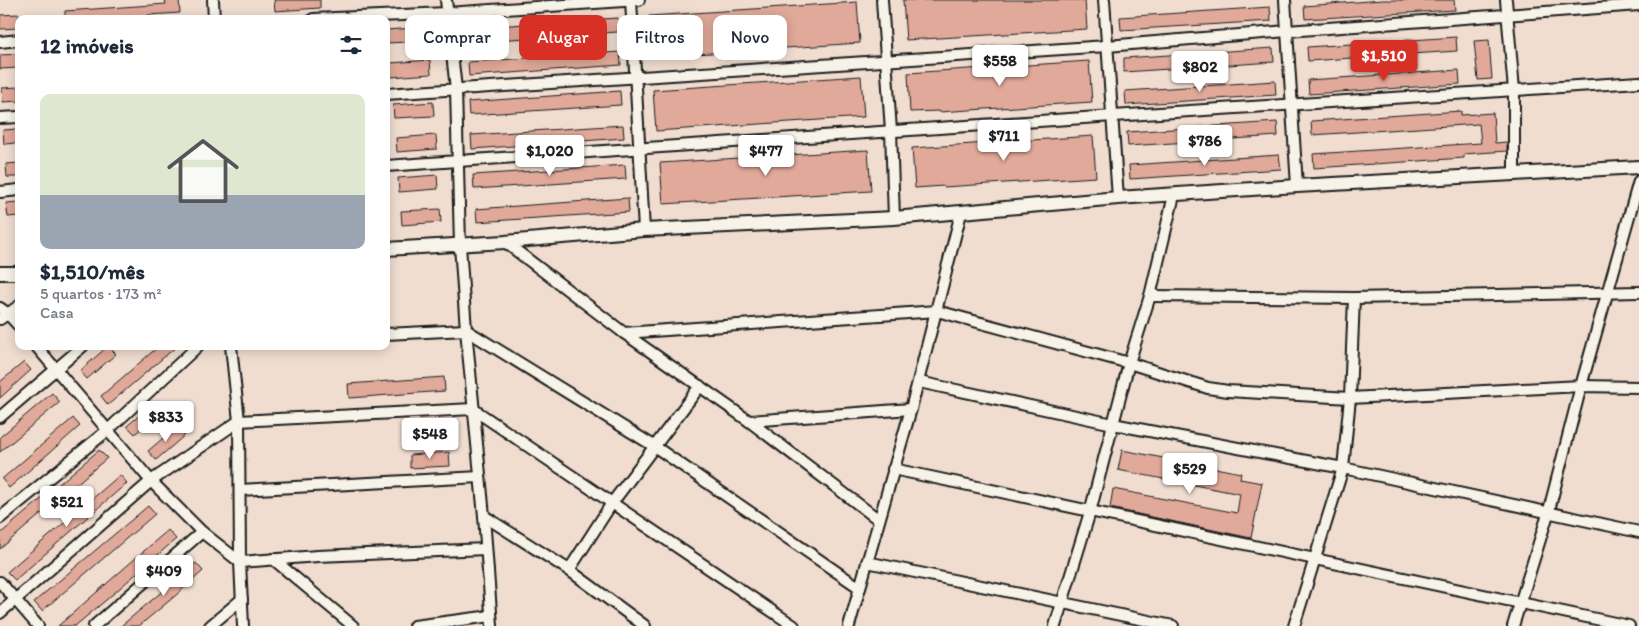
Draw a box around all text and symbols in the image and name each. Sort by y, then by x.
chip: Comprar [405,15,509,60]
chip: Alugar [519,15,607,60]
chip: Filtros [617,15,703,60]
chip: Novo [713,15,787,60]
icon: filters [337,31,365,59]
text: 12 imóveis [40,33,134,58]
pin: $1,510 [1343,39,1425,82]
pin: $558 [970,44,1030,87]
text: $1,510 [1361,46,1407,65]
text: $558 [983,51,1017,70]
pin: $802 [1170,51,1230,93]
text: $802 [1182,57,1218,76]
pin: $711 [974,120,1034,162]
pin: $786 [1175,124,1235,167]
icon: home [158,126,248,216]
text: $711 [989,126,1019,145]
text: $786 [1188,131,1222,150]
pin: $1,020 [509,134,591,177]
pin: $477 [736,134,796,177]
text: $1,020 [526,141,574,160]
text: $477 [749,141,783,160]
text: $1,510/mês [40,259,145,284]
text: 5 quartos · 173 m² [40,284,161,303]
text: Casa [40,303,74,322]
pin: $833 [136,400,196,443]
text: $833 [149,407,183,426]
pin: $548 [400,418,460,460]
text: $548 [413,424,447,443]
pin: $529 [1160,452,1220,495]
text: $529 [1173,459,1207,478]
pin: $521 [37,486,97,528]
text: $521 [51,492,83,511]
pin: $409 [134,554,194,597]
text: $409 [146,561,182,580]

